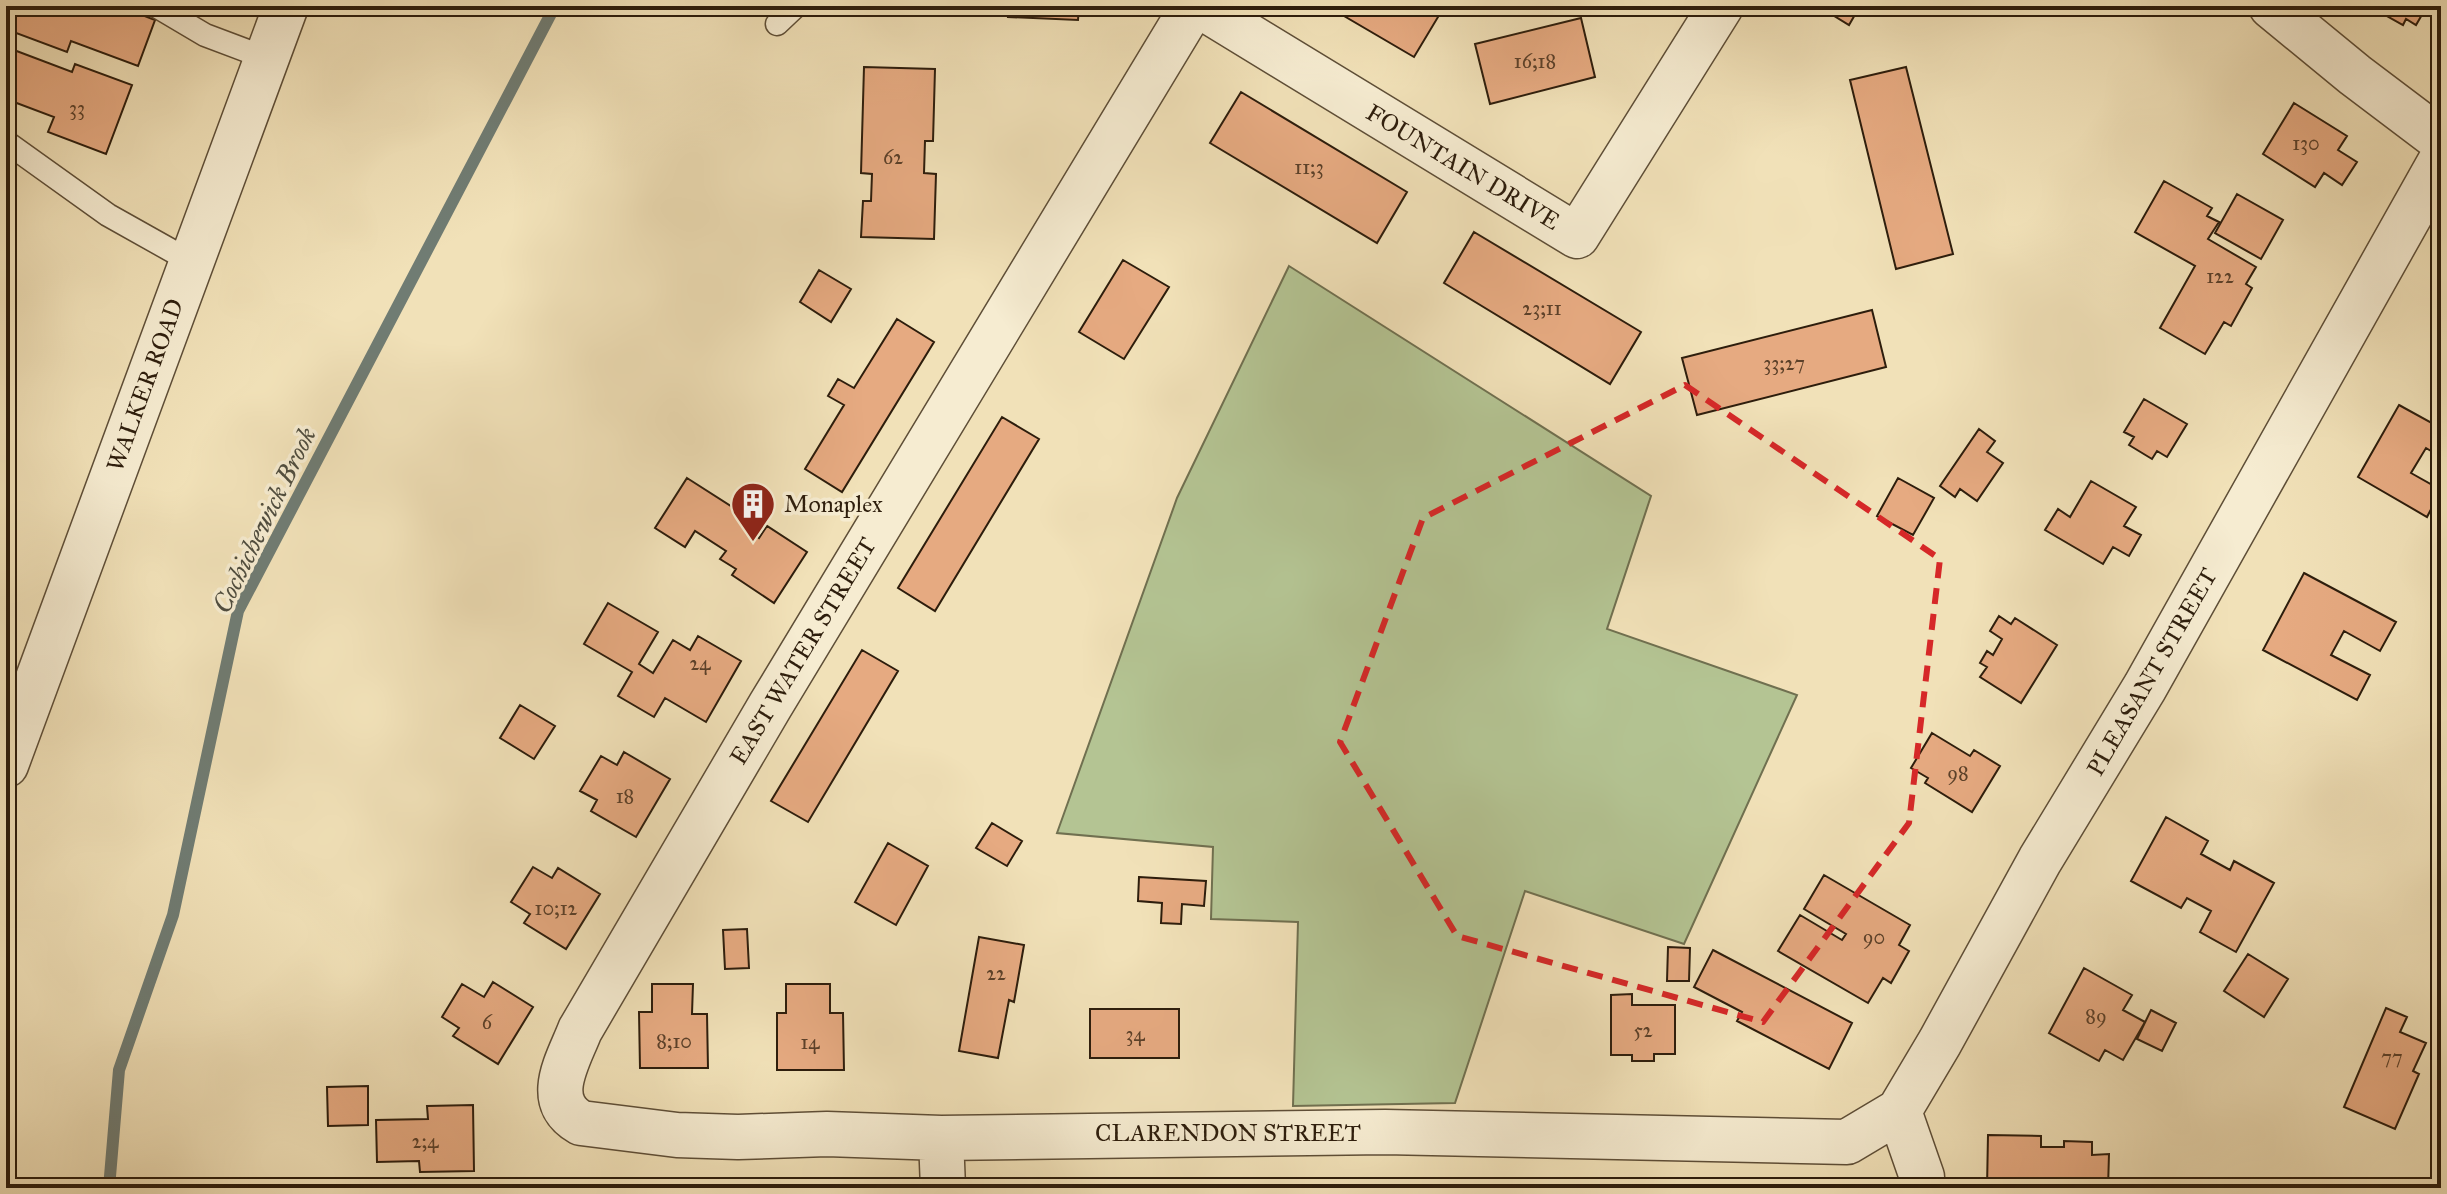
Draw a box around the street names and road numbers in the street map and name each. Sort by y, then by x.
street label: FOUNTAIN DRIVE [1361,97,1565,237]
street label: WALKER ROAD [100,295,190,475]
street label: EAST WATER STREET [723,532,883,770]
street label: PLEASANT STREET [2080,563,2224,781]
street label: CLARENDON STREET [1095,1118,1361,1148]

